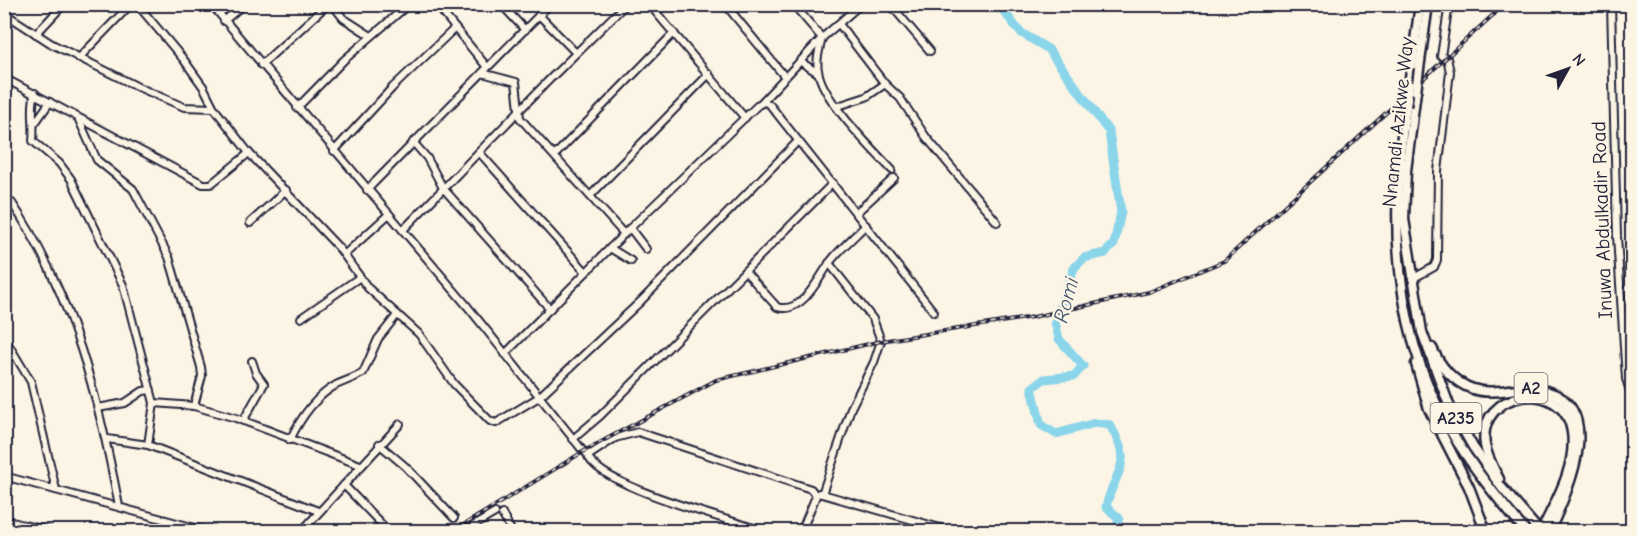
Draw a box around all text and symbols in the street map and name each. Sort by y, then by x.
street label: Nnamdi Azikwe Way [1378,36,1418,208]
north arrow [1538,39,1598,99]
text: N [1568,50,1589,70]
street label: Inuwa Abdulkadir Road [1587,121,1617,319]
water label: Romi [1048,275,1084,325]
road number: A2 [1514,373,1547,403]
road number: A235 [1430,403,1482,433]

